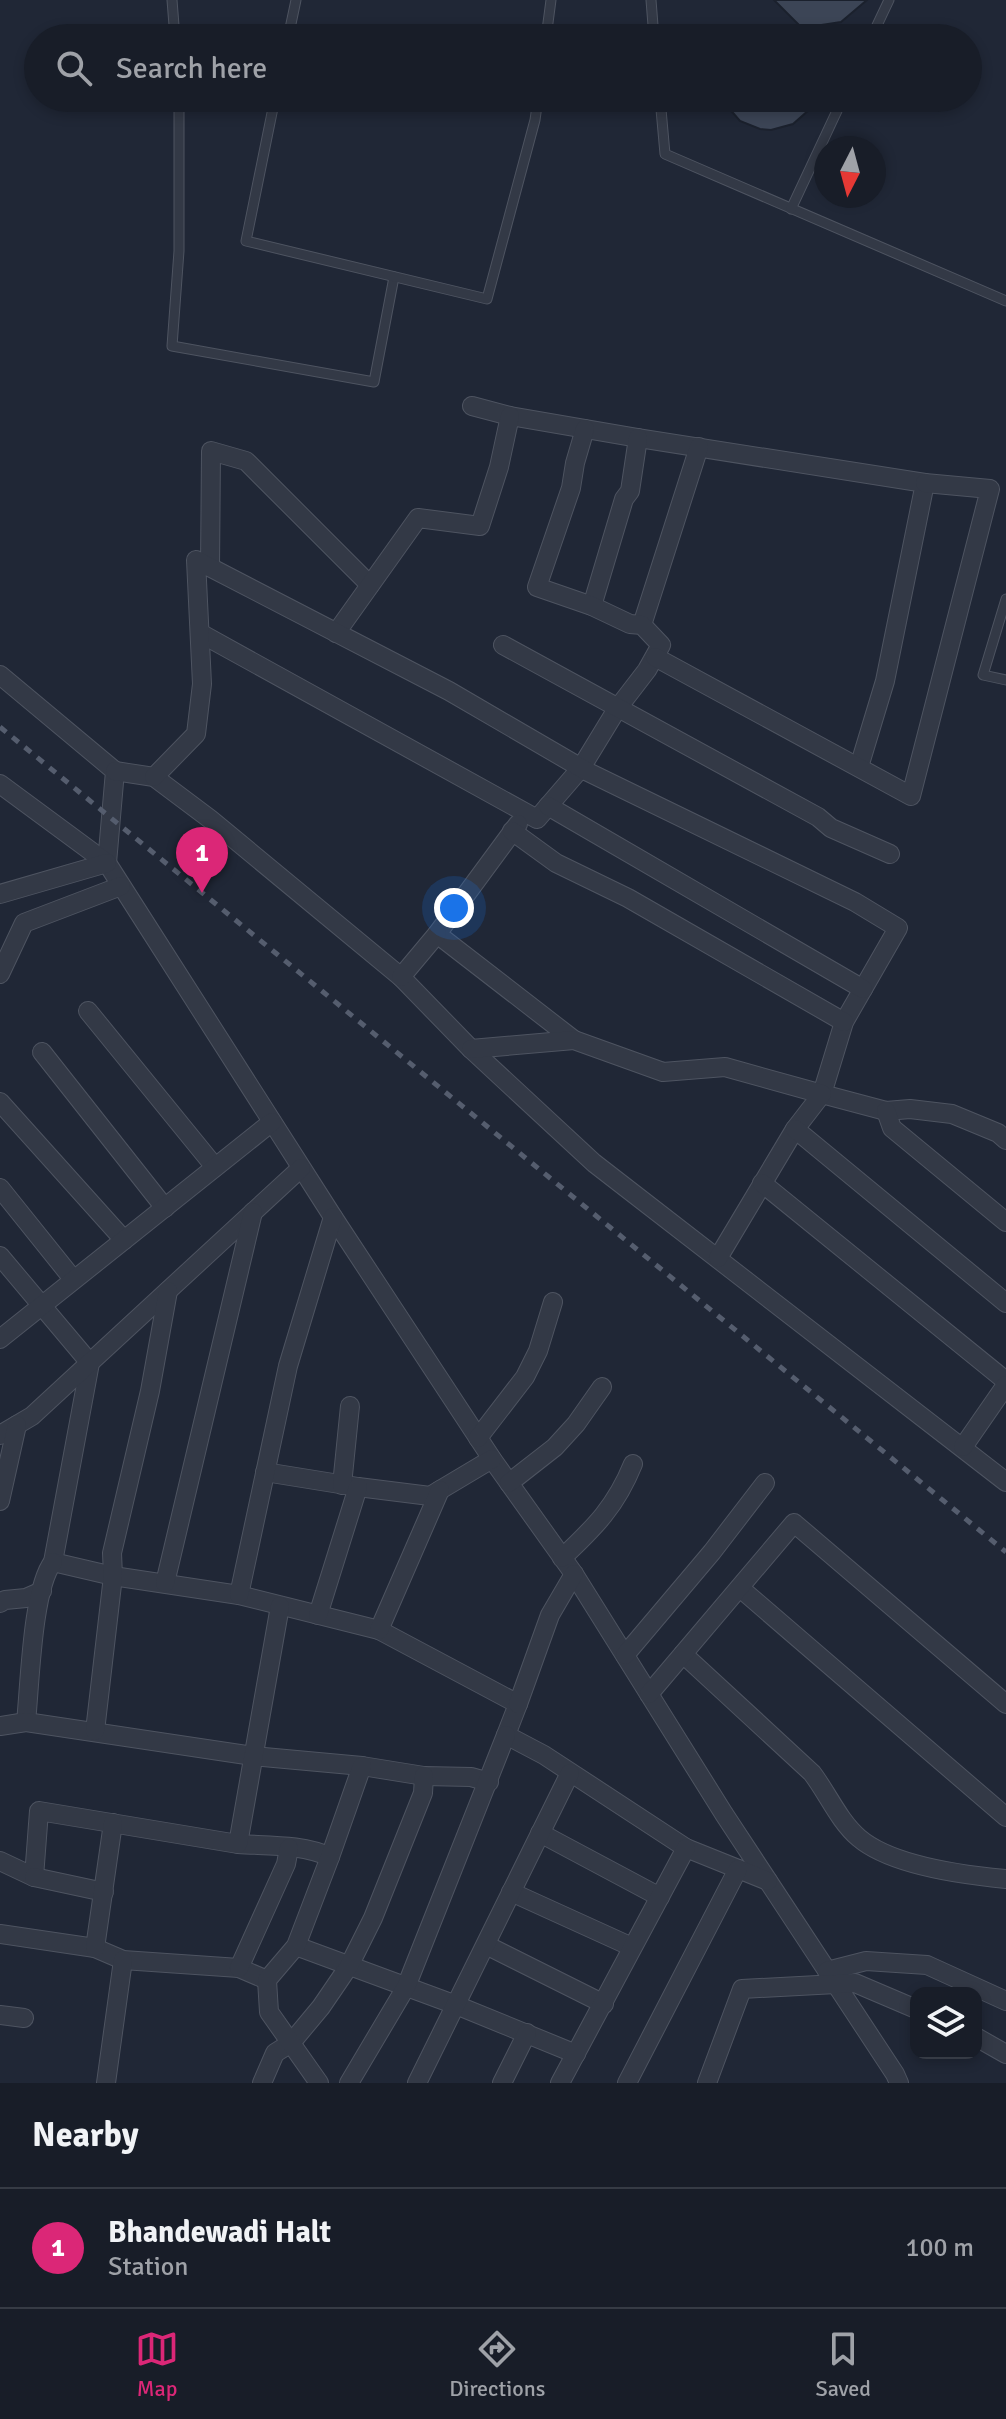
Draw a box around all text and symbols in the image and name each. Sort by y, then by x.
search box [24,24,982,112]
icon: search [52,46,96,90]
text: Search here [116,50,267,87]
north arrow [814,136,886,208]
pin: 1 [176,827,228,893]
your location [434,888,474,928]
map controls [910,1987,982,2059]
button: layers [910,1987,982,2059]
text: Nearby [32,2114,139,2156]
text: Bhandewadi Halt [108,2214,331,2251]
text: 1 [51,2232,65,2264]
text: 100 m [905,2232,974,2264]
text: Station [108,2251,189,2283]
tab: Map [135,2327,179,2402]
tab: Directions [449,2327,545,2402]
tab: Saved [816,2327,871,2402]

